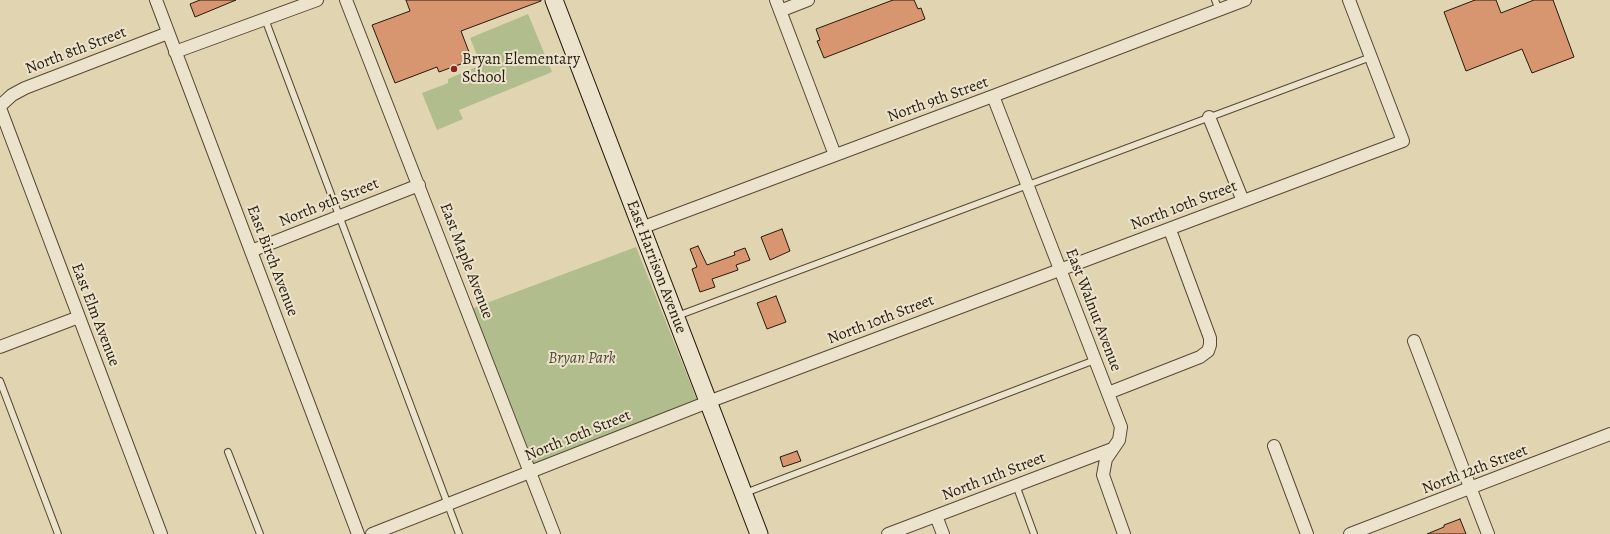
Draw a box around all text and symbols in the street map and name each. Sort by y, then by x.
street label: North 8th Street [23,23,129,79]
place label: Bryan Elementary School [462,50,580,88]
marker: Bryan Elementary School [449,64,459,74]
street label: North 9th Street [885,73,991,127]
street label: North 9th Street [276,174,382,232]
street label: North 10th Street [1128,177,1240,235]
street label: East Harrison Avenue [622,198,690,336]
street label: East Maple Avenue [435,200,497,322]
street label: East Birch Avenue [242,203,302,319]
street label: East Walnut Avenue [1061,246,1125,374]
street label: East Elm Avenue [67,261,123,369]
street label: North 10th Street [825,291,937,349]
park label: Bryan Park [548,349,616,369]
street label: North 10th Street [522,406,634,466]
street label: North 12th Street [1419,441,1531,499]
street label: North 11th Street [939,448,1049,506]

